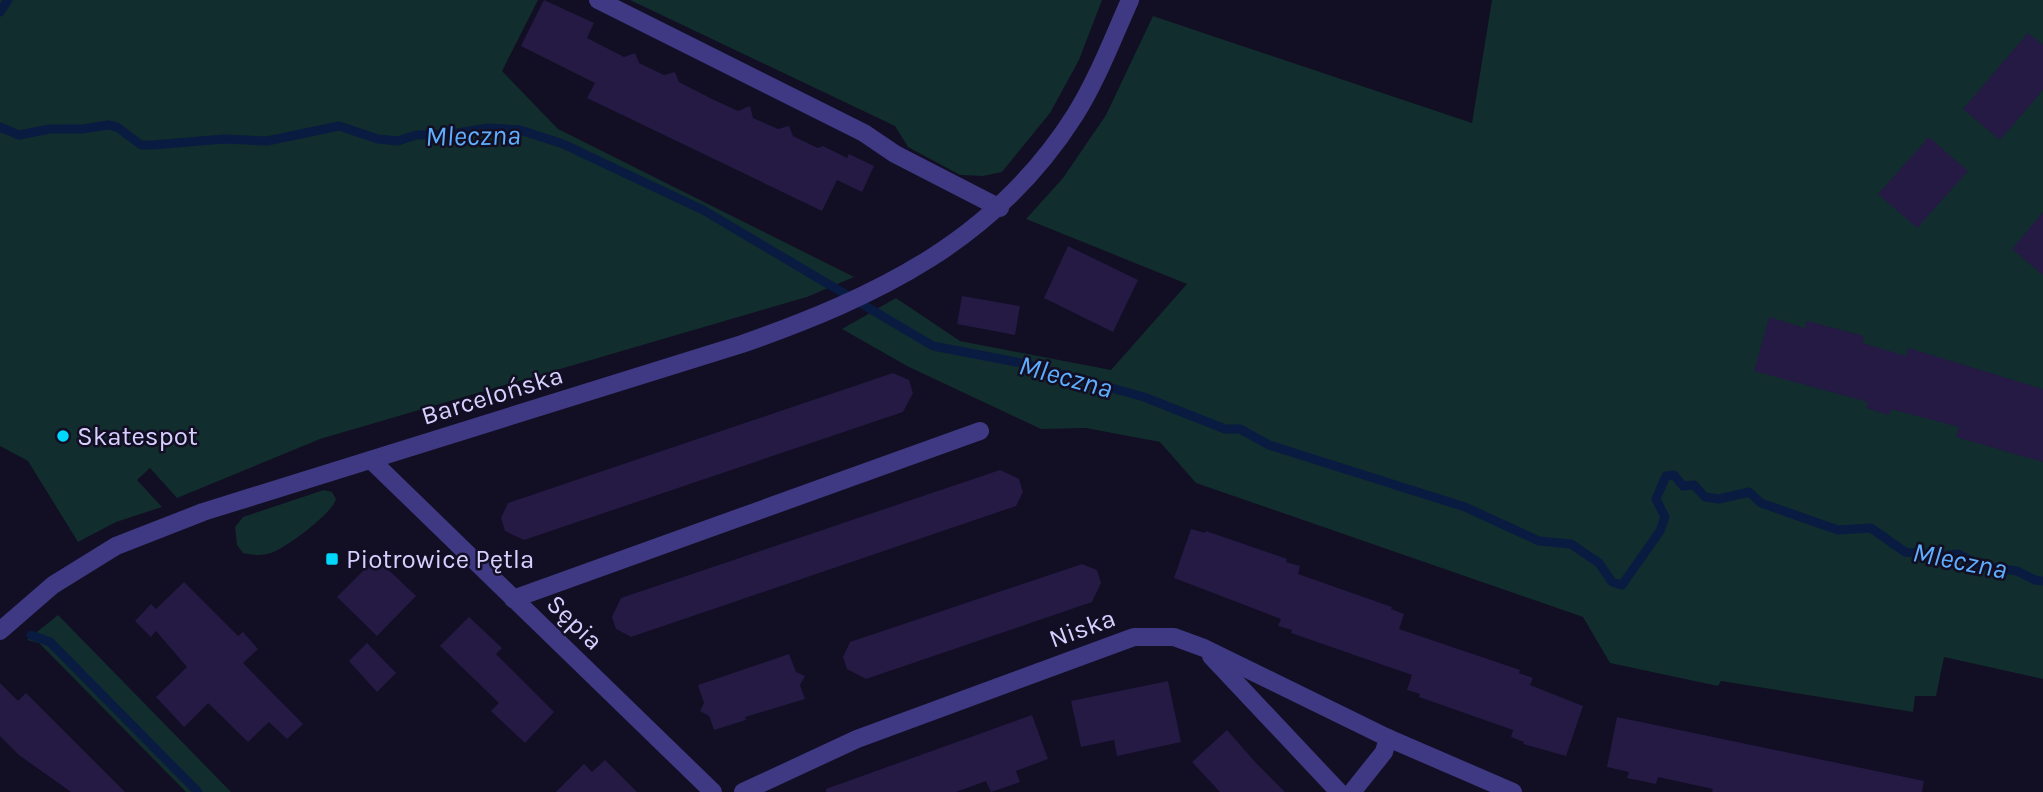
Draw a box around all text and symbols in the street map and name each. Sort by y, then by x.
water label: Mleczna [425,118,521,153]
water label: Mleczna [1015,348,1116,405]
street label: Barcelońska [418,359,567,432]
place label: Skatespot [77,421,198,452]
marker: Skatespot [55,428,71,444]
water label: Mleczna [1910,535,2010,586]
place label: Piotrowice Pętla [346,544,534,575]
marker: Piotrowice Pętla [324,551,340,567]
street label: Sępia [540,588,609,657]
street label: Niska [1045,602,1120,655]

